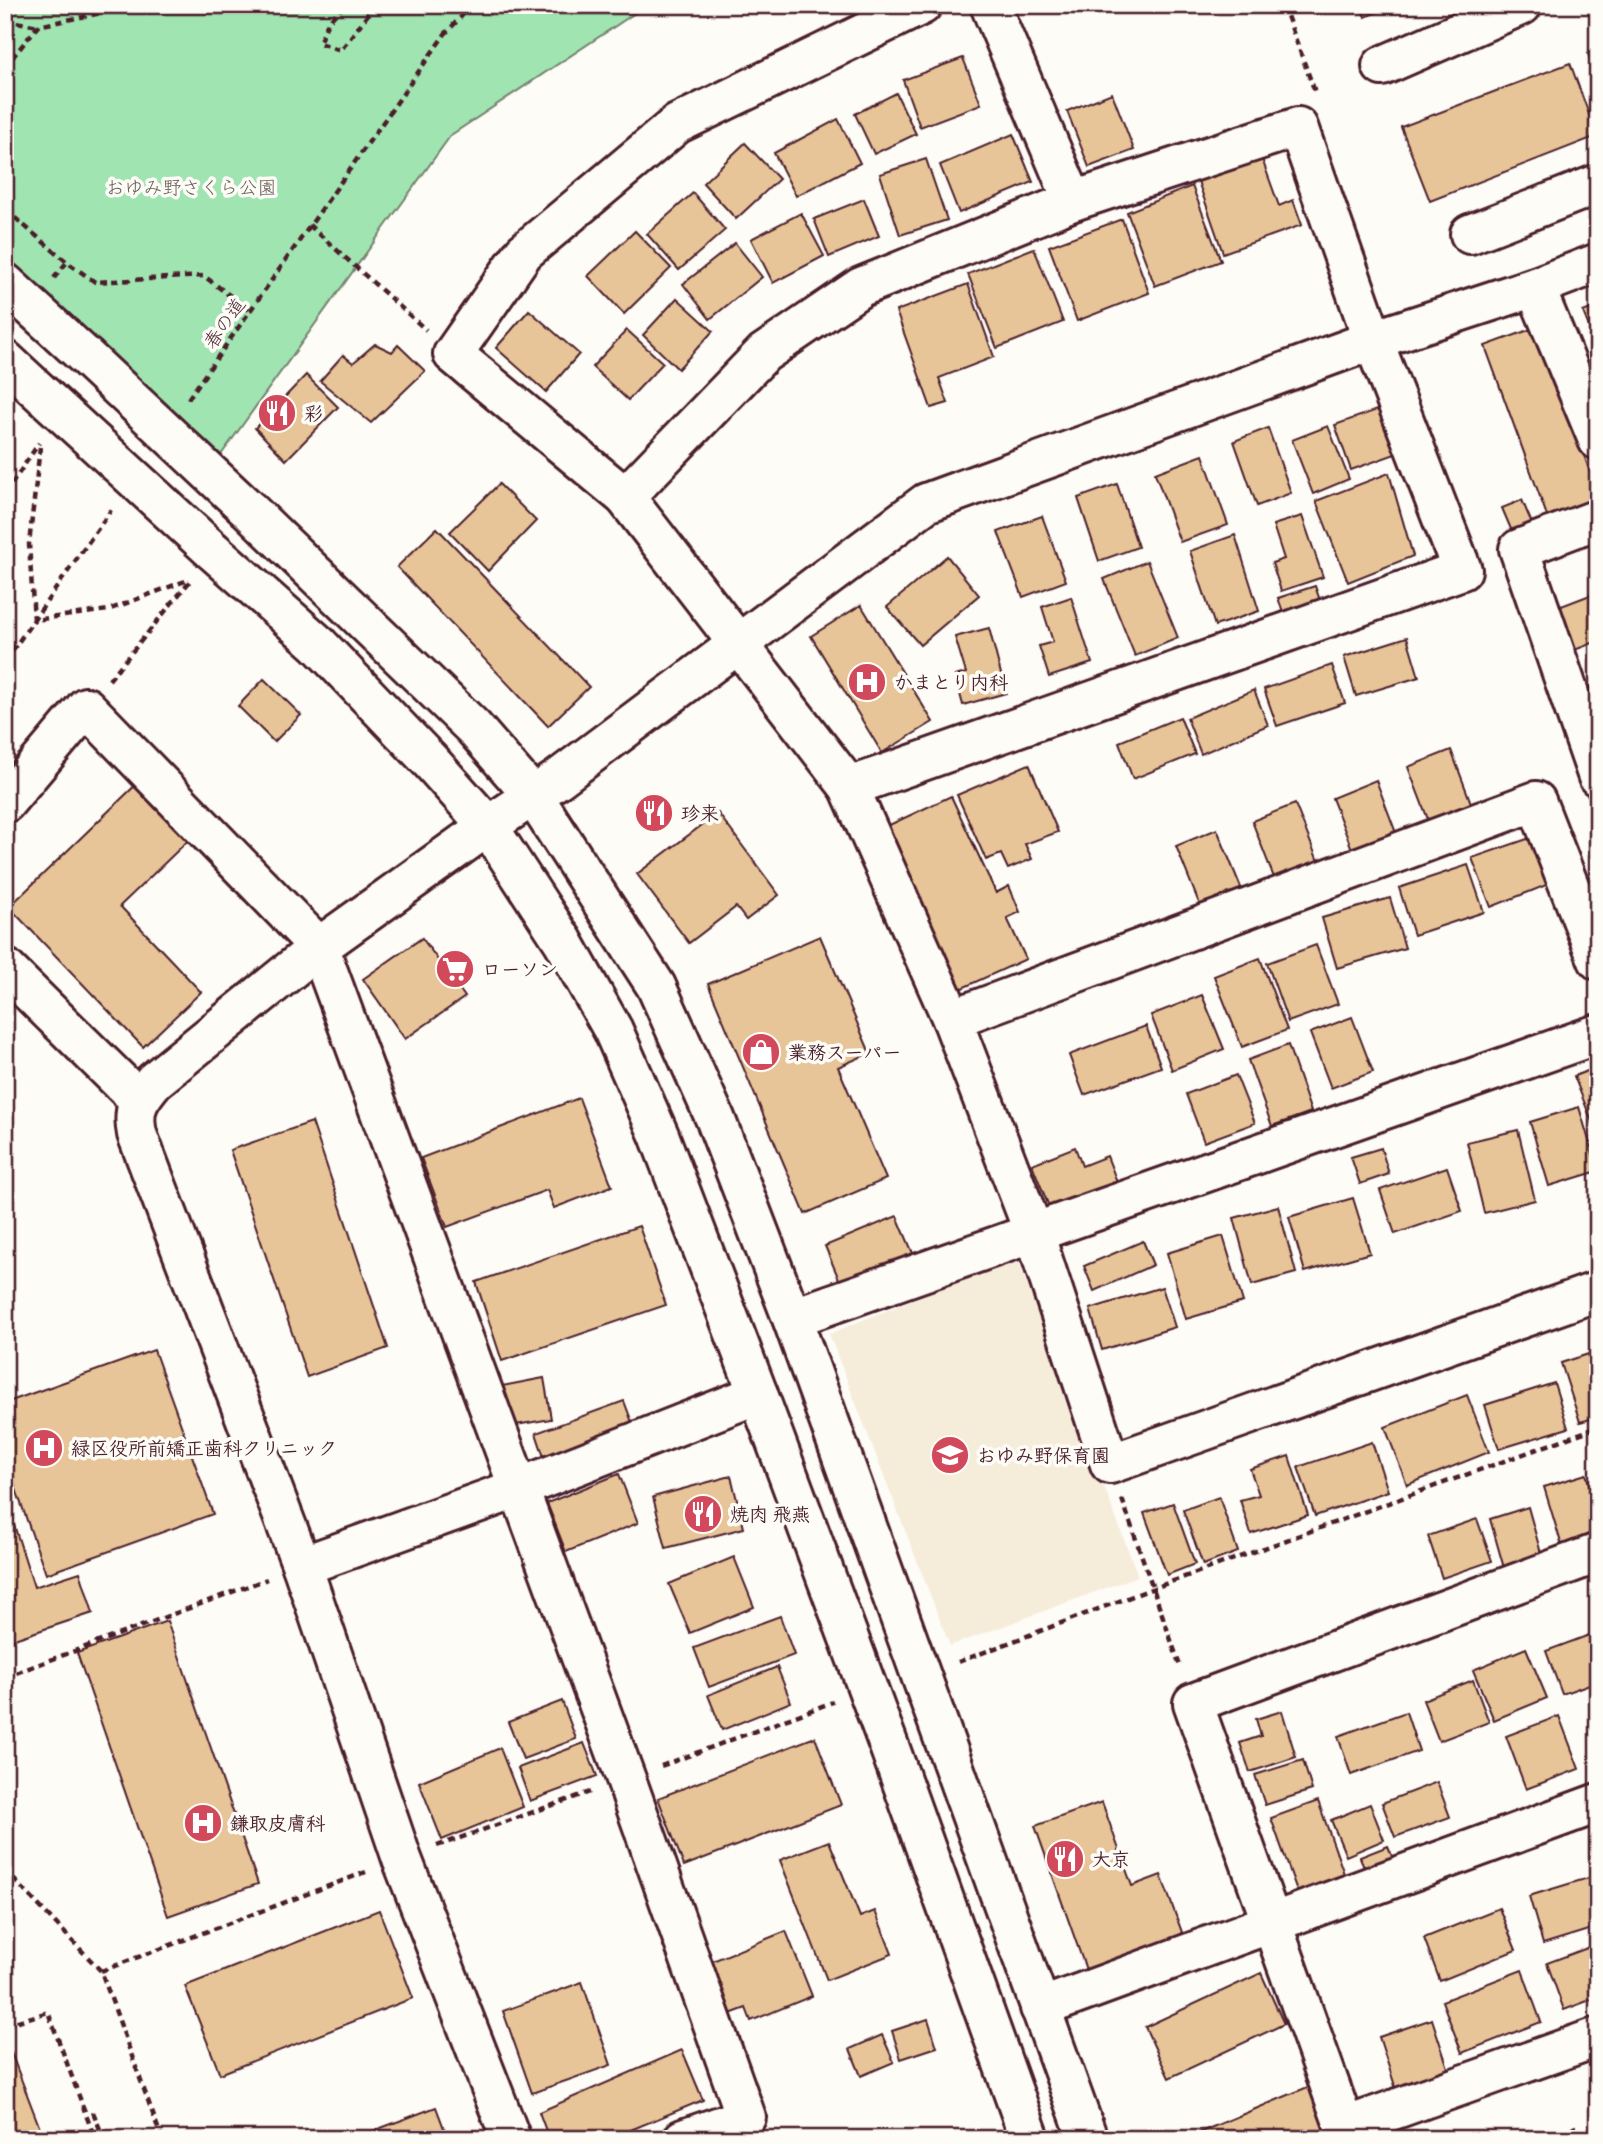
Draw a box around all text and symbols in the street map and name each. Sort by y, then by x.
park label: おゆみ野さくら公園 [105,174,277,200]
street label: 春の道 [197,292,251,354]
restaurant icon: 彩 [256,392,298,434]
place label: 彩 [304,400,323,426]
hospital icon: かまとり内科 [846,661,888,703]
place label: かまとり内科 [894,669,1009,695]
restaurant icon: 珍来 [633,792,675,834]
place label: 珍来 [681,800,719,826]
supermarket icon: ローソン [434,948,476,990]
place label: ローソン [482,956,558,982]
shop icon: 業務スーパー [740,1031,782,1073]
place label: 業務スーパー [788,1039,901,1065]
hospital icon: 緑区役所前矯正歯科クリニック [23,1427,65,1469]
school or university icon: おゆみ野保育園 [929,1434,971,1476]
place label: 緑区役所前矯正歯科クリニック [71,1435,337,1461]
place label: おゆみ野保育園 [977,1442,1110,1468]
restaurant icon: 焼肉 飛燕 [682,1493,724,1535]
place label: 焼肉 飛燕 [730,1501,810,1527]
hospital icon: 鎌取皮膚科 [182,1802,224,1844]
place label: 鎌取皮膚科 [230,1810,326,1836]
restaurant icon: 大京 [1044,1838,1086,1880]
place label: 大京 [1092,1846,1130,1872]

